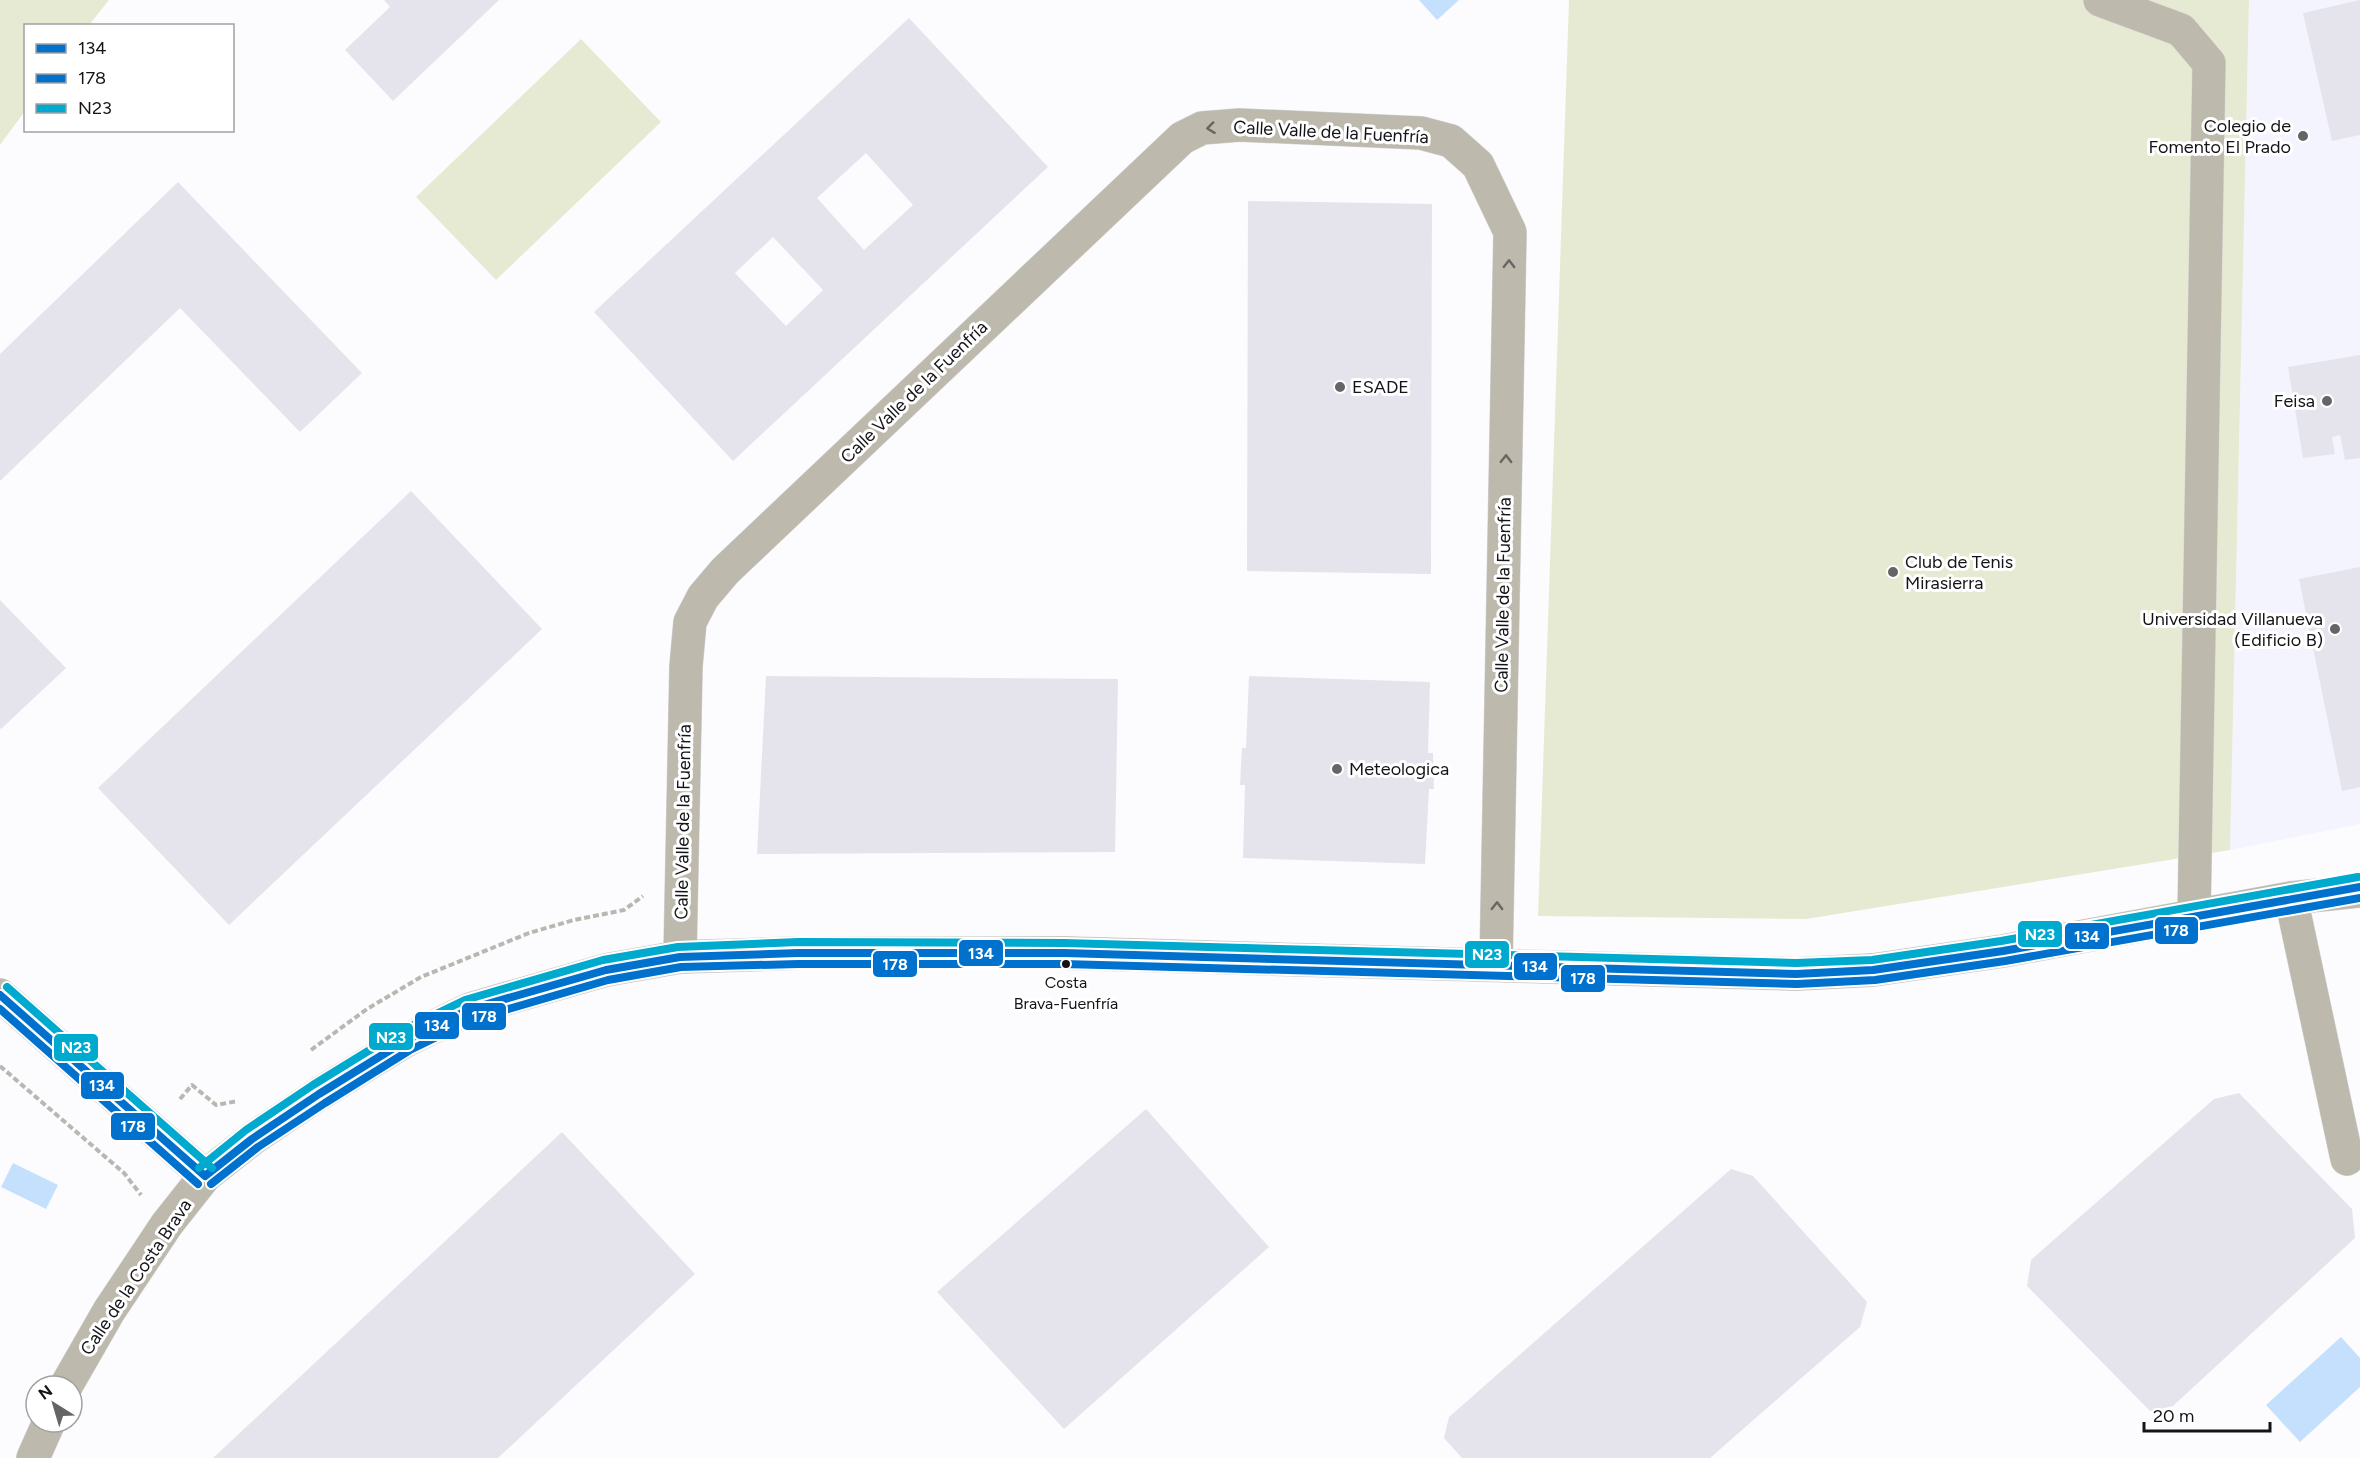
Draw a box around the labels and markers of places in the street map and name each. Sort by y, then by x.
place label: Colegio de Fomento El Prado [2148,115,2291,158]
marker: Colegio de Fomento El Prado [2296,129,2310,143]
place label: ESADE [1352,376,1409,398]
marker: ESADE [1333,380,1347,394]
place label: Feisa [2274,390,2315,412]
marker: Feisa [2320,394,2334,408]
place label: Club de Tenis Mirasierra [1905,551,2013,594]
marker: Club de Tenis Mirasierra [1886,565,1900,579]
place label: Universidad Villanueva (Edificio B) [2142,608,2323,651]
marker: Universidad Villanueva (Edificio B) [2328,622,2342,636]
place label: Meteologica [1349,758,1449,780]
marker: Meteologica [1330,762,1344,776]
marker: Costa Brava-Fuenfría [1060,958,1072,970]
place label: Costa Brava-Fuenfría [1014,973,1118,1013]

